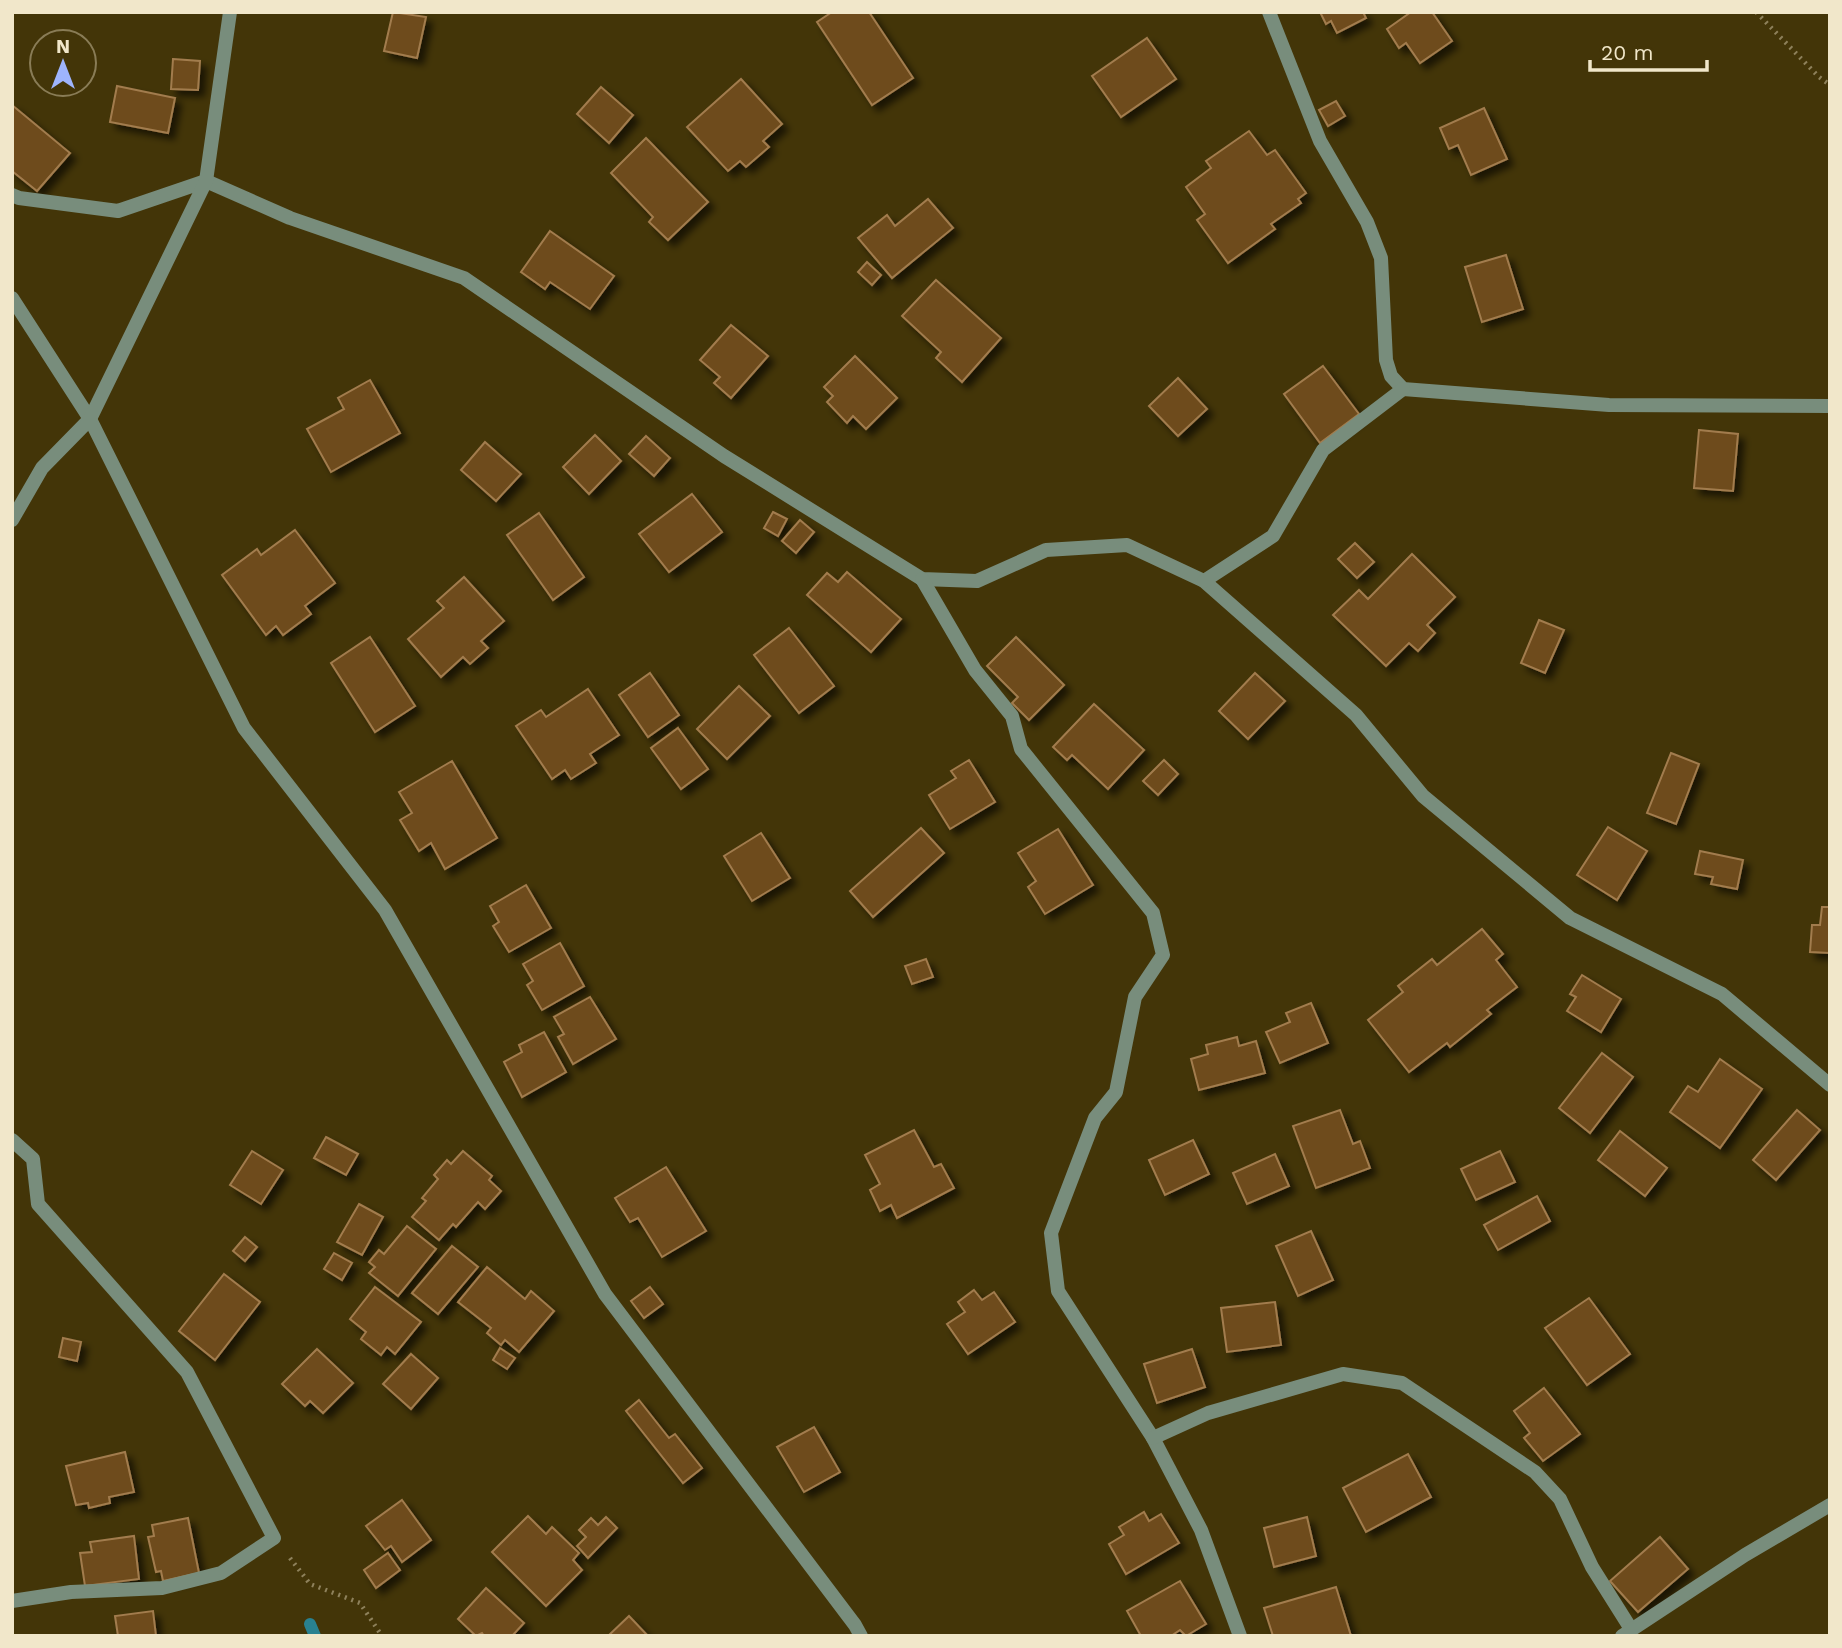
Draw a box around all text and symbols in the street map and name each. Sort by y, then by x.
north arrow [28,28,98,98]
scale bar [1590,28,1707,72]
text: N [56,35,70,58]
text: 20 m [1601,40,1653,65]

